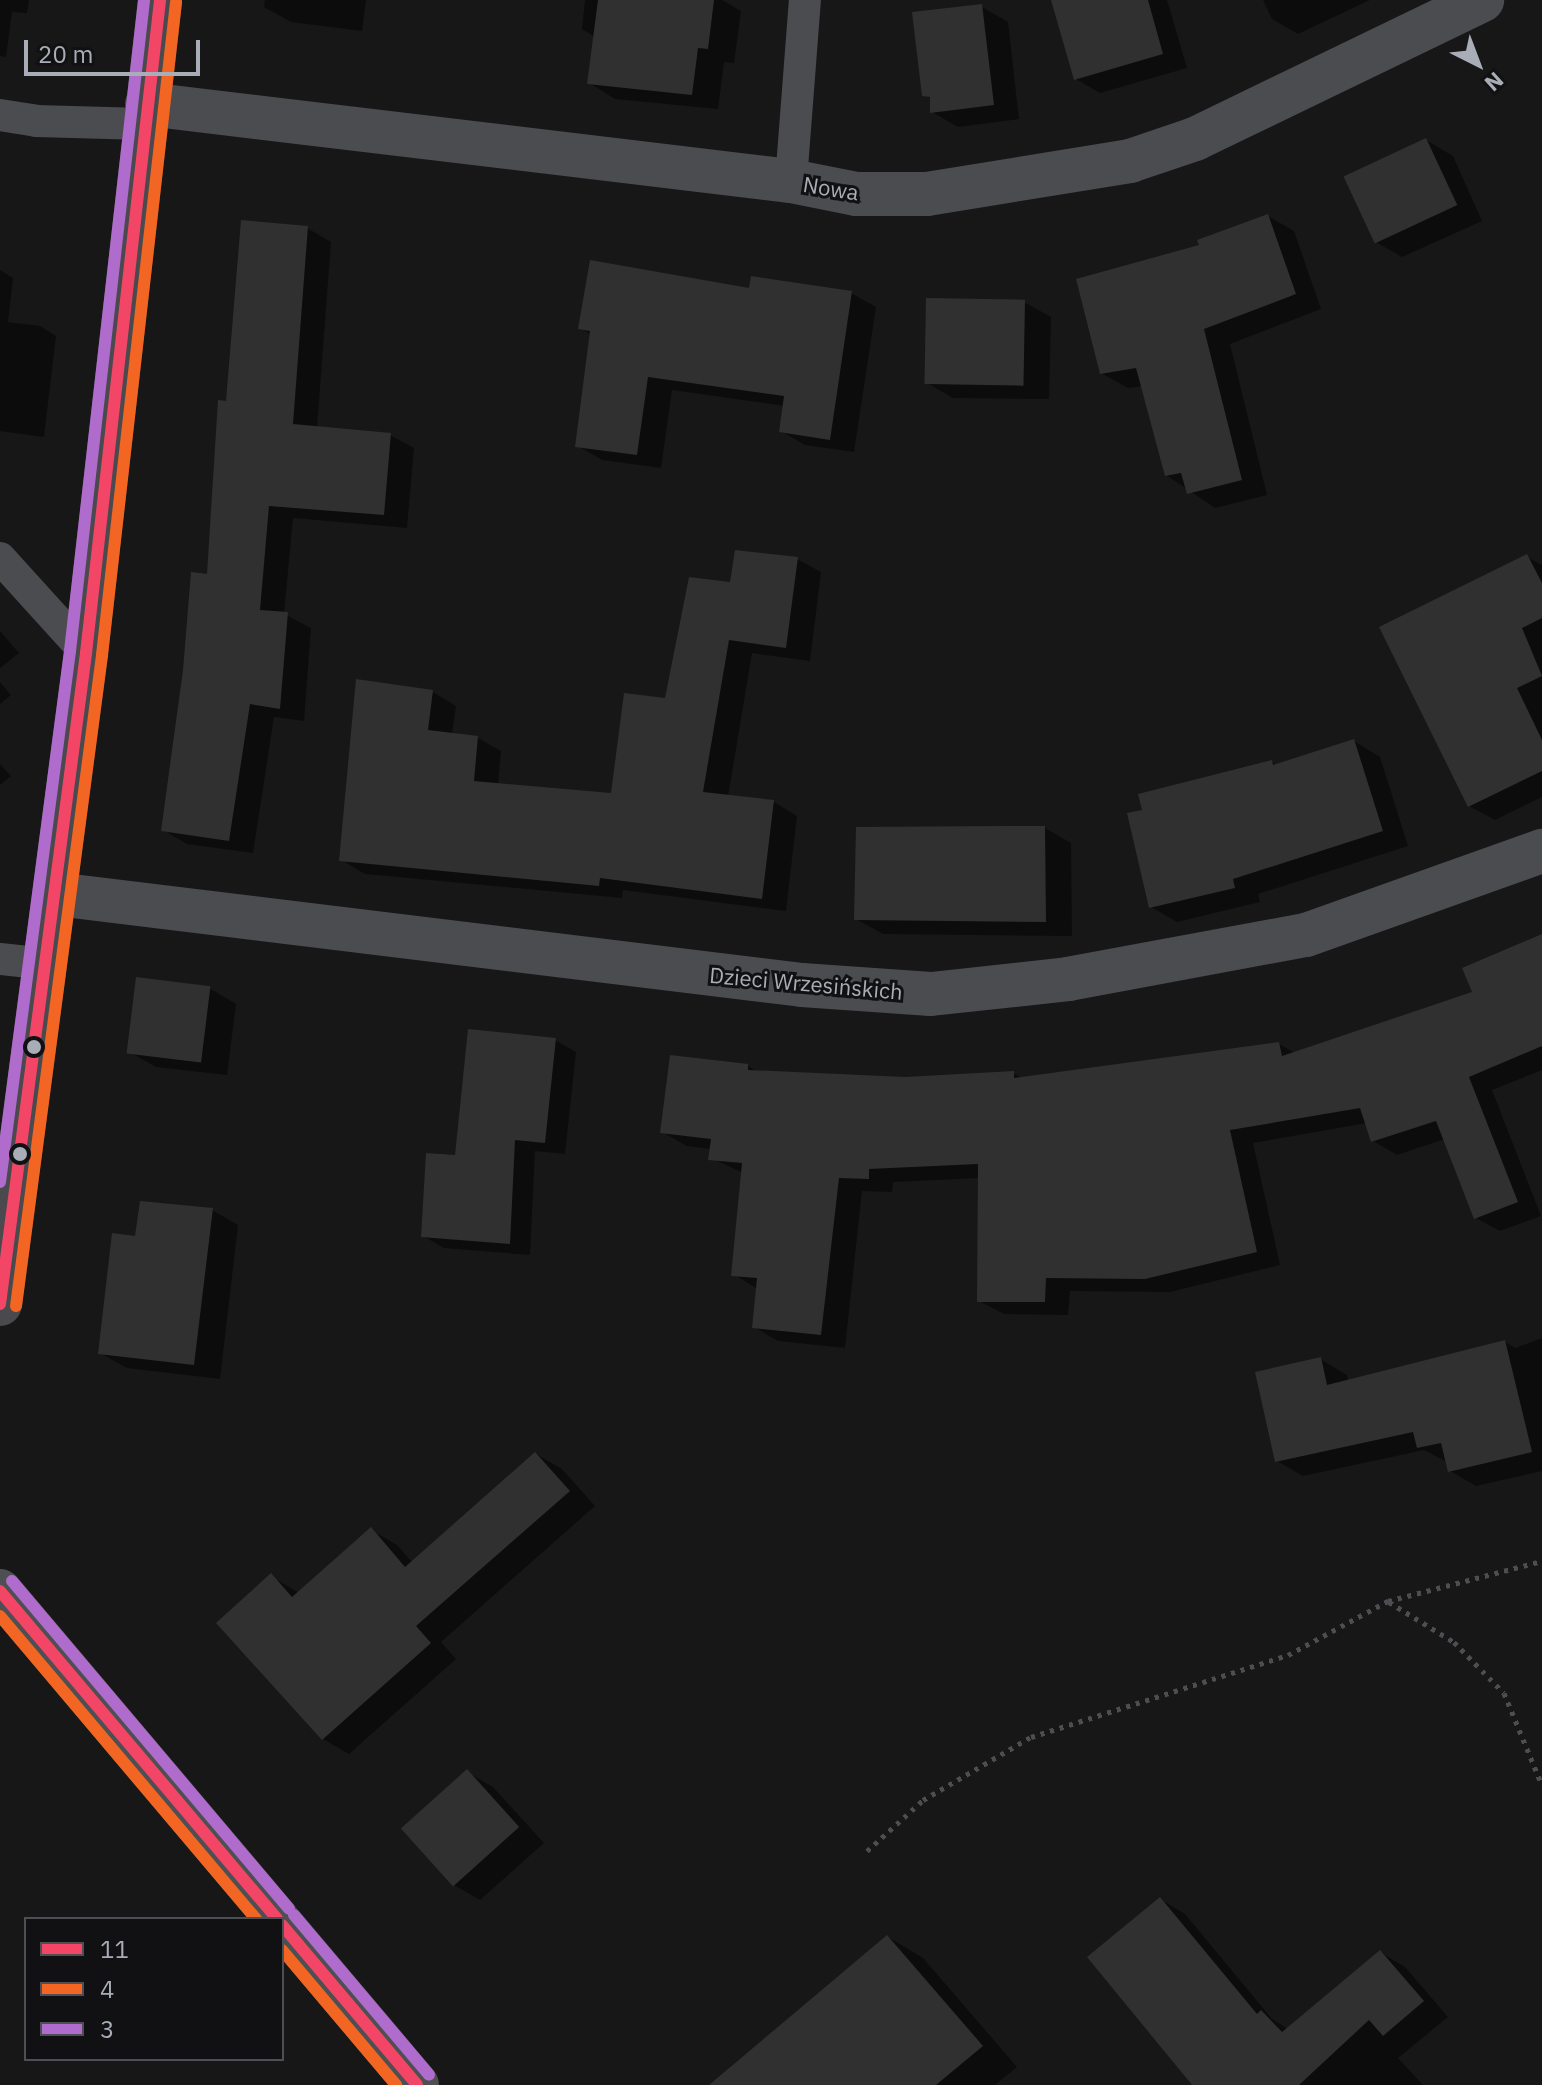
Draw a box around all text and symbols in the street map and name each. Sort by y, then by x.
scale bar [28,24,204,74]
north arrow [1438,24,1518,104]
text: 20 m [38,38,93,70]
text: N [1479,66,1510,98]
street label: Nowa [801,171,861,205]
street label: Dzieci Wrzesińskich [708,961,904,1005]
unlabelled marker [26,1039,42,1055]
unlabelled marker [12,1146,28,1162]
legend [24,1917,284,2061]
text: 11 [100,1933,129,1965]
text: 4 [100,1973,114,2005]
text: 3 [100,2013,114,2045]

